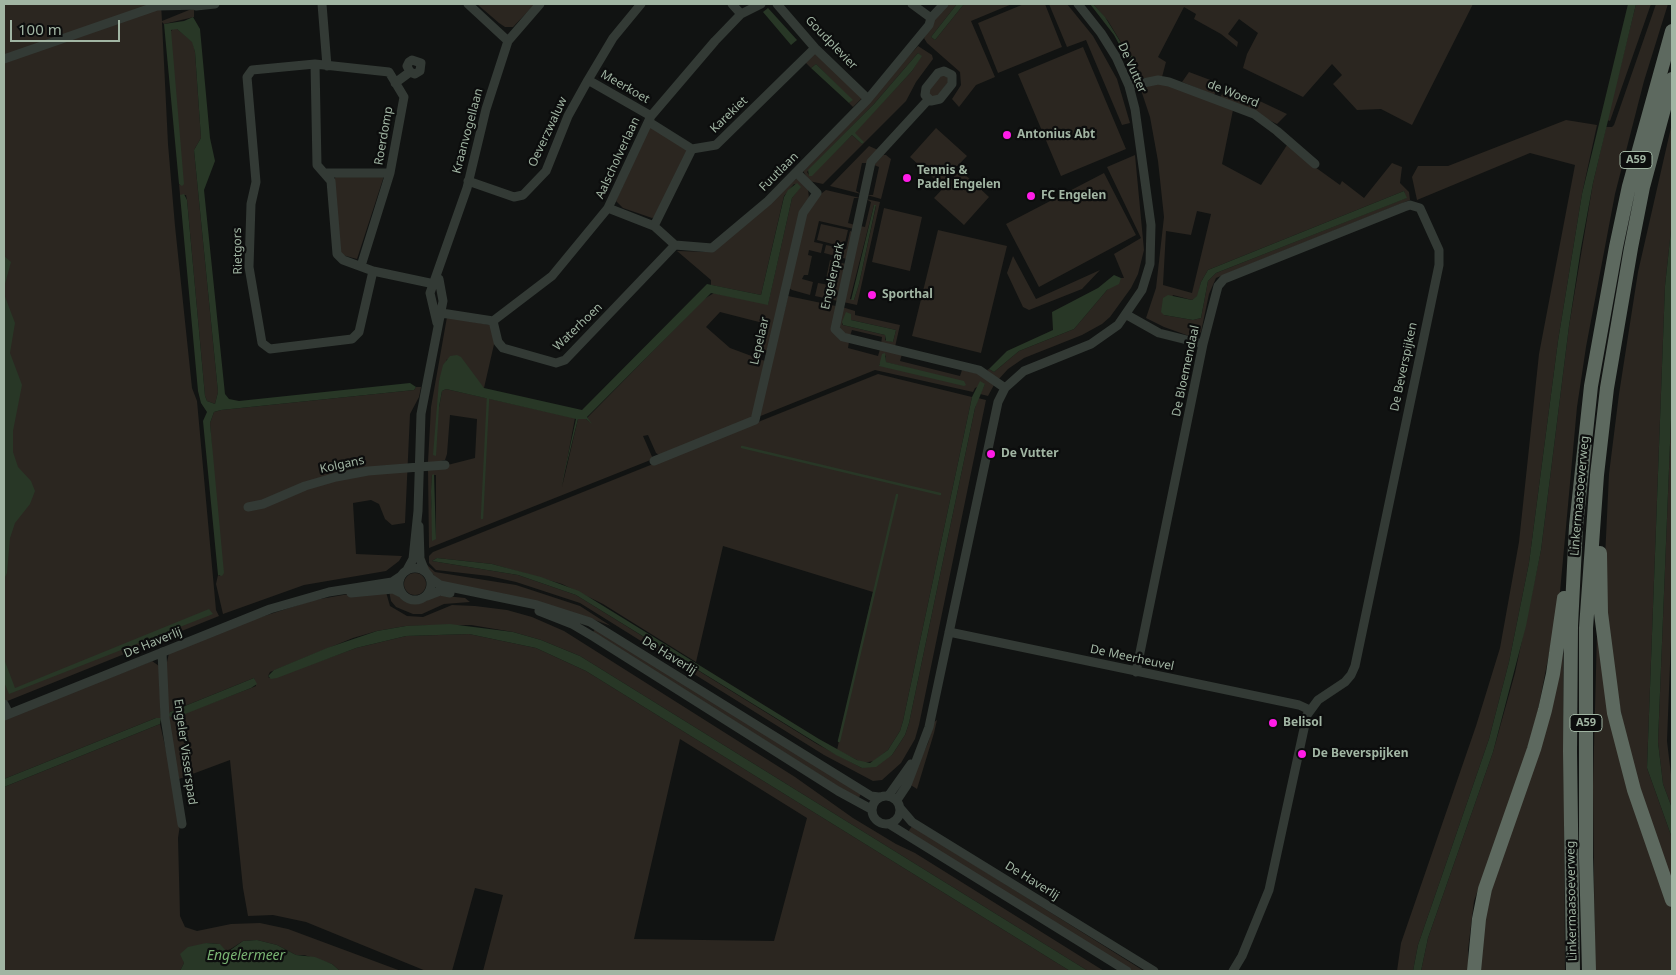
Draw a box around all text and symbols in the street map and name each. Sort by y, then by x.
scale bar [12,10,122,42]
street label: Goudplevier [802,13,860,73]
text: 100 m [18,19,62,39]
street label: De Vutter [1115,41,1149,95]
street label: Meerkoet [598,67,652,107]
street label: de Woerd [1205,77,1261,111]
street label: Kraanvogellaan [450,87,486,175]
street label: Karekiet [707,94,751,136]
street label: Oeverzwaluw [526,95,570,169]
street label: Roerdomp [372,105,396,167]
street label: Aalscholverlaan [593,115,643,201]
place label: Antonius Abt [1017,128,1095,142]
marker: Antonius Abt [1001,129,1013,141]
street label: Fuutlaan [756,149,802,195]
road number: A59 [1620,152,1652,168]
place label: Tennis & Padel Engelen [917,164,1001,192]
marker: Tennis & Padel Engelen [901,172,913,184]
place label: FC Engelen [1041,189,1106,203]
marker: FC Engelen [1025,190,1037,202]
street label: Rietgors [230,227,246,275]
street label: Engelerpark [818,241,848,311]
place label: Sporthal [882,288,933,302]
marker: Sporthal [866,289,878,301]
street label: Waterhoen [550,300,606,354]
street label: Lepelaar [748,316,772,366]
street label: De Beverspijken [1388,321,1420,413]
street label: De Bloemendaal [1169,324,1203,418]
street label: Linkermaasoeverweg [1568,435,1592,557]
place label: De Vutter [1001,447,1058,461]
marker: De Vutter [985,448,997,460]
street label: Kolgans [318,453,366,477]
street label: De Haverlij [122,625,184,661]
street label: De Haverlij [639,634,699,678]
street label: De Meerheuvel [1089,642,1175,674]
street label: Engeler Visserspad [170,698,200,806]
road number: A59 [1570,714,1602,731]
place label: Belisol [1283,716,1322,730]
marker: Belisol [1267,717,1279,729]
place label: De Beverspijken [1312,747,1409,761]
marker: De Beverspijken [1296,748,1308,760]
street label: Linkermaasoeverweg [1564,841,1580,961]
street label: De Haverlij [1002,859,1062,903]
water label: Engelermeer [207,948,285,964]

